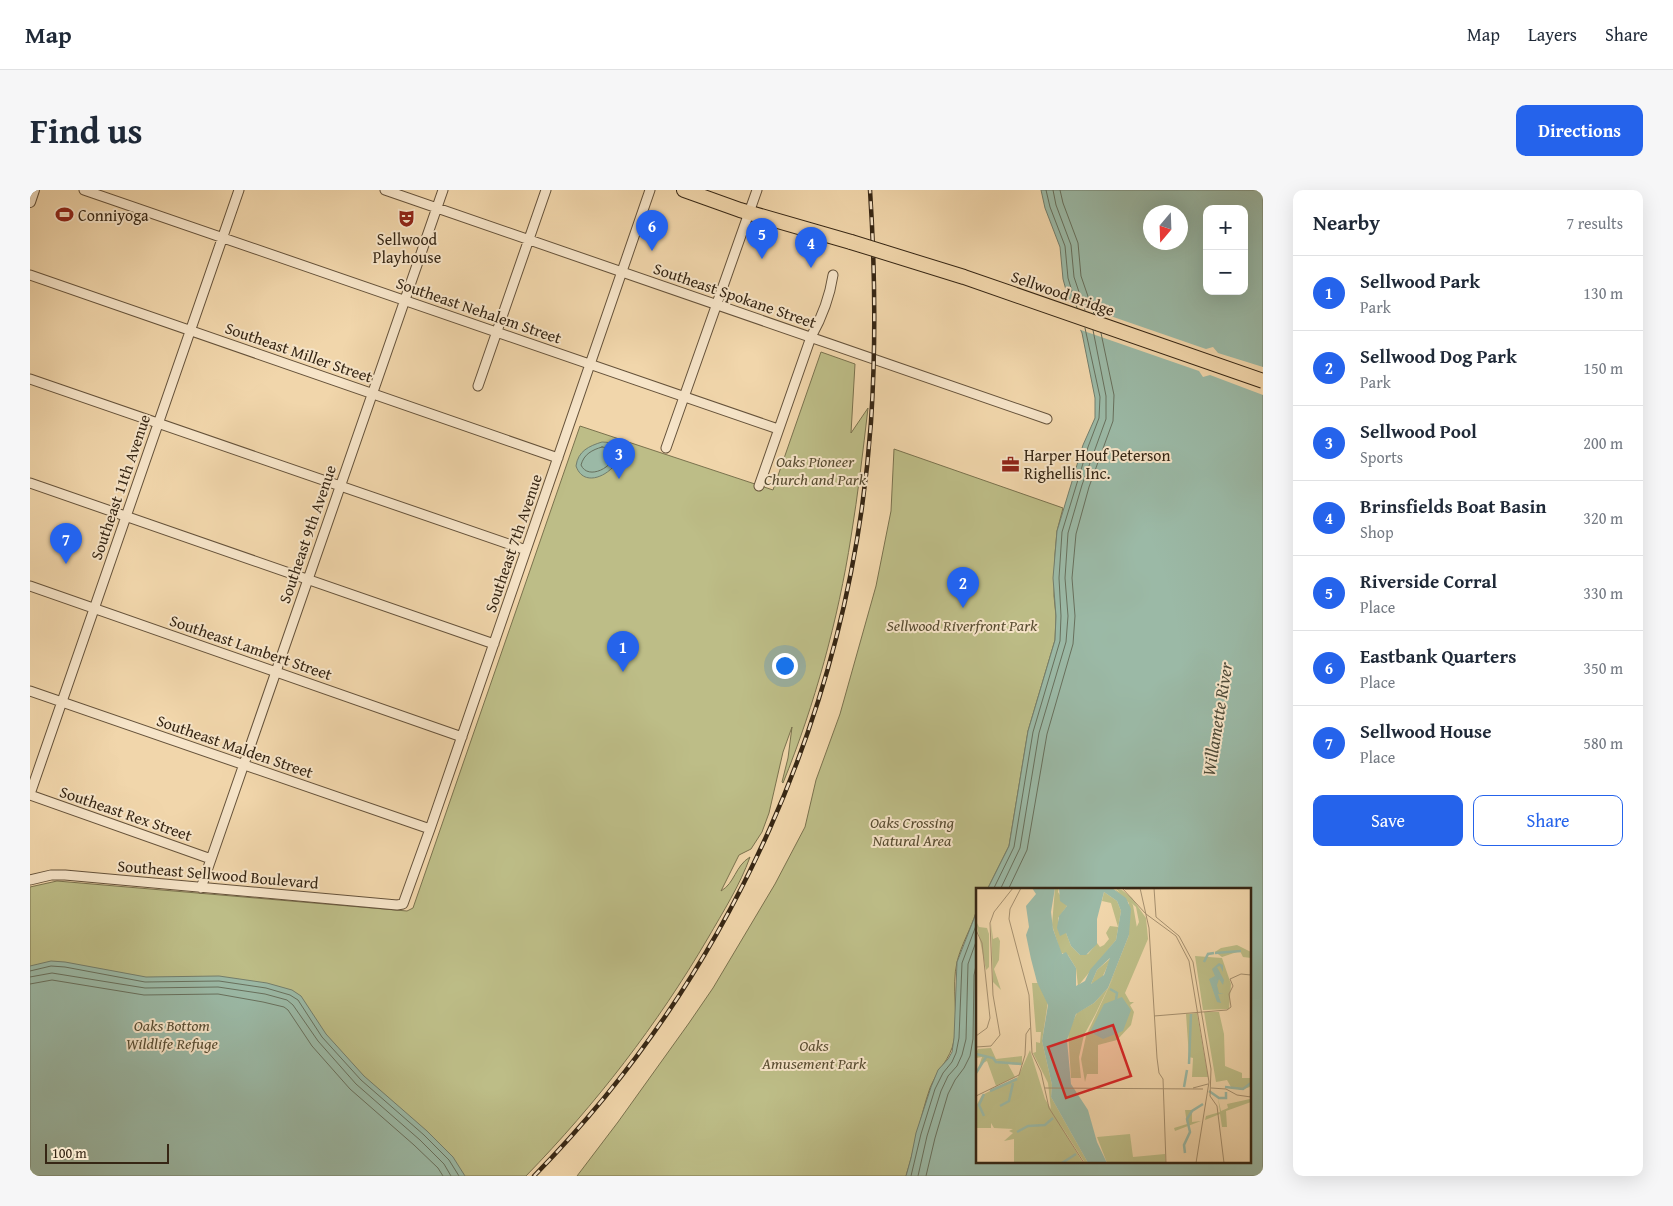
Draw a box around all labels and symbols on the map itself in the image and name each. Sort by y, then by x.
place label: Conniyoga [78,203,149,227]
sports icon: Conniyoga [54,205,74,225]
north arrow [1143,205,1188,250]
theatre icon: Sellwood Playhouse [397,208,417,228]
pin: 6 [636,210,668,251]
pin: 5 [746,218,778,259]
place label: Sellwood Playhouse [373,227,441,269]
pin: 4 [795,227,827,268]
street label: Southeast Spokane Street [650,256,820,334]
street label: Sellwood Bridge [1008,264,1118,322]
street label: Southeast Nehalem Street [393,270,565,350]
street label: Southeast Miller Street [222,315,376,389]
street label: Southeast 11th Avenue [84,411,156,563]
pin: 3 [603,438,635,479]
place label: Harper Houf Peterson Righellis Inc. [1024,443,1171,485]
park label: Oaks Pioneer Church and Park [764,449,867,491]
office icon: Harper Houf Peterson Righellis Inc. [1000,454,1020,474]
street label: Southeast 9th Avenue [272,462,342,606]
street label: Southeast 7th Avenue [478,471,548,615]
pin: 7 [50,523,82,564]
pin: 2 [947,567,979,608]
street label: Southeast Lambert Street [167,608,336,686]
park label: Sellwood Riverfront Park [887,613,1038,637]
pin: 1 [607,631,639,672]
your location [772,653,798,679]
water label: Willamette River [1195,659,1240,778]
street label: Southeast Malden Street [154,708,317,784]
street label: Southeast Rex Street [57,779,196,847]
park label: Oaks Crossing Natural Area [870,810,955,852]
street label: Southeast Sellwood Boulevard [116,853,320,895]
inset map [976,888,1250,1164]
park label: Oaks Bottom Wildlife Refuge [126,1013,219,1055]
park label: Oaks Amusement Park [761,1033,867,1075]
scale bar [45,1141,169,1164]

